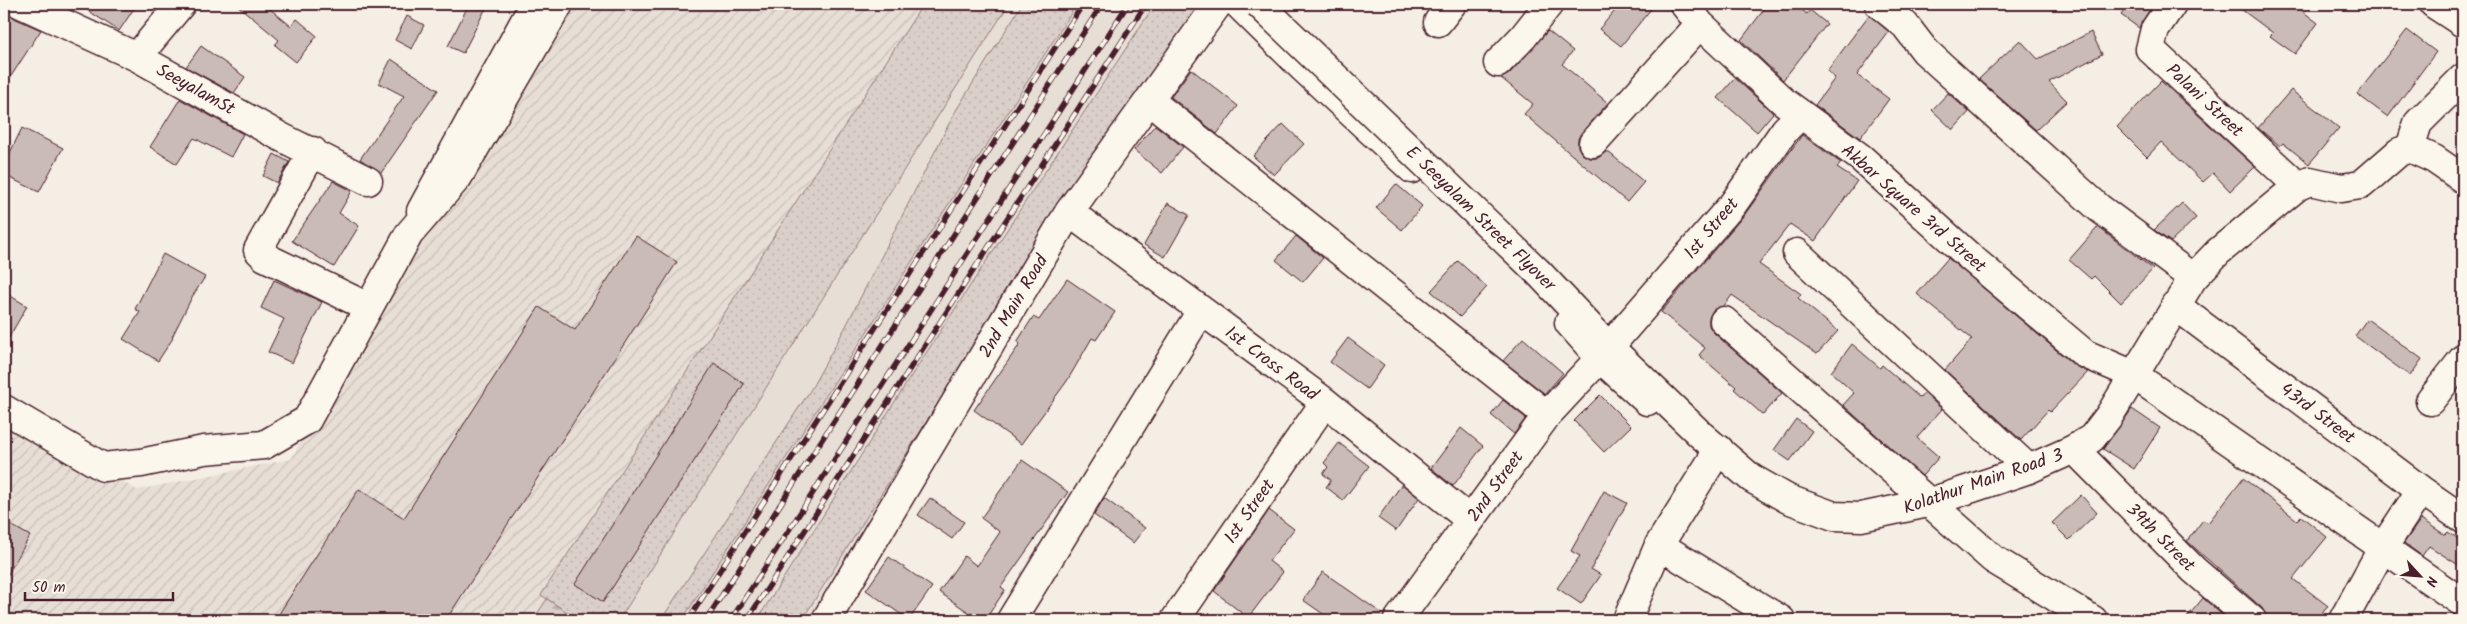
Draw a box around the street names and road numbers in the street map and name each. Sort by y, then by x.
street label: SeeyalamSt [150,57,241,124]
street label: Palani Street [2158,57,2250,146]
street label: Akbar Square 3rd Street [1834,137,1993,281]
street label: E Seeyalam Street Flyover [1398,139,1563,300]
street label: 1st Street [1678,191,1747,266]
street label: 2nd Main Road [972,249,1057,364]
street label: 1st Cross Road [1218,319,1325,410]
street label: 43rd Street [2273,376,2362,453]
street label: Kolathur Main Road 3 [1900,441,2067,523]
street label: 2nd Street [1460,444,1533,529]
street label: 1st Street [1217,473,1284,550]
street label: 39th Street [2118,497,2202,580]

